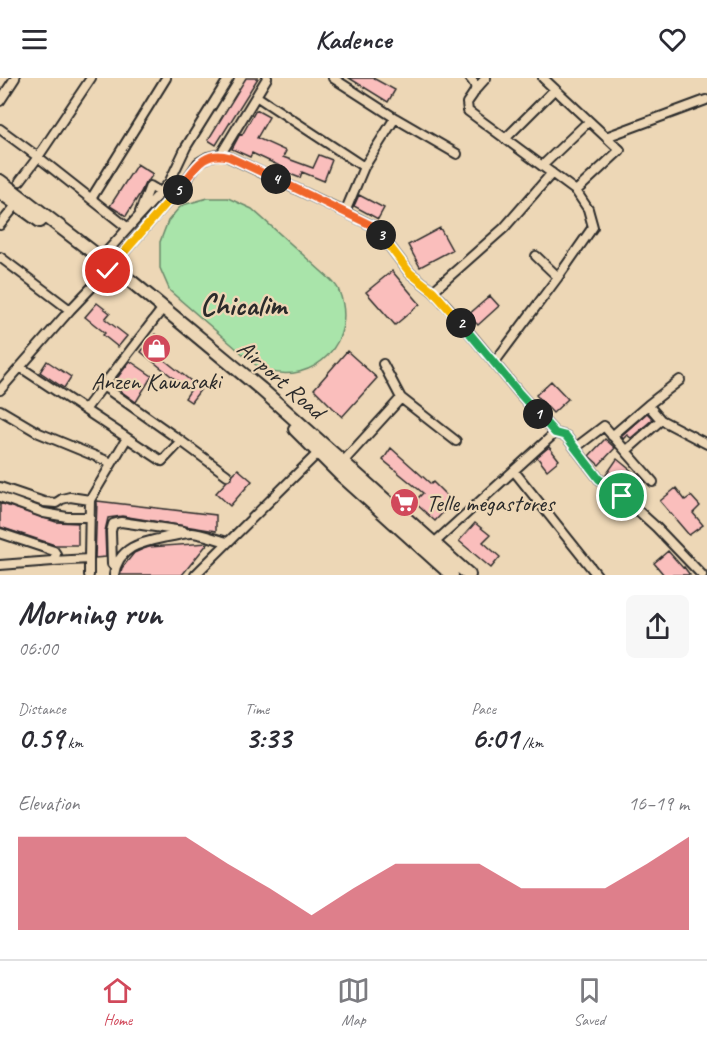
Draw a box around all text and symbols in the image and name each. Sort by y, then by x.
text: Kadence [315,22,392,56]
icon: menu [18,23,51,56]
icon: heart [656,23,689,56]
pin: 4 [261,164,291,194]
text: 4 [272,169,280,189]
pin: 5 [163,175,193,205]
text: 5 [175,180,181,200]
pin: 3 [366,220,396,250]
text: 3 [377,225,385,245]
pin [82,245,133,296]
icon: check [91,254,124,287]
district label: Chicalim [200,286,289,324]
pin: 2 [446,308,476,338]
text: 2 [457,313,465,333]
shop icon: Anzen Kawasaki [140,332,172,364]
street label: Airport Road [231,333,334,427]
place label: Anzen Kawasaki [91,366,223,396]
pin: 1 [523,399,553,429]
text: 1 [534,404,542,424]
pin [596,470,647,521]
icon: arrive [605,479,638,512]
supermarket icon: Telle megastores [389,487,421,519]
place label: Telle megastores [426,488,556,518]
text: Morning run [18,592,162,634]
button: share [626,595,689,658]
text: 06:00 [18,636,58,661]
text: Distance [18,699,66,719]
text: Time [245,699,269,719]
text: Pace [471,699,496,719]
text: 0.59 [18,719,64,757]
text: 3:33 [245,719,291,757]
text: 6:01 [471,719,518,757]
text: km [64,733,83,753]
text: /km [518,733,543,753]
text: Elevation [18,791,80,816]
text: 16–19 m [628,791,689,816]
tab: Home [101,974,134,1030]
tab: Map [337,974,370,1030]
tab: Saved [573,974,606,1030]

